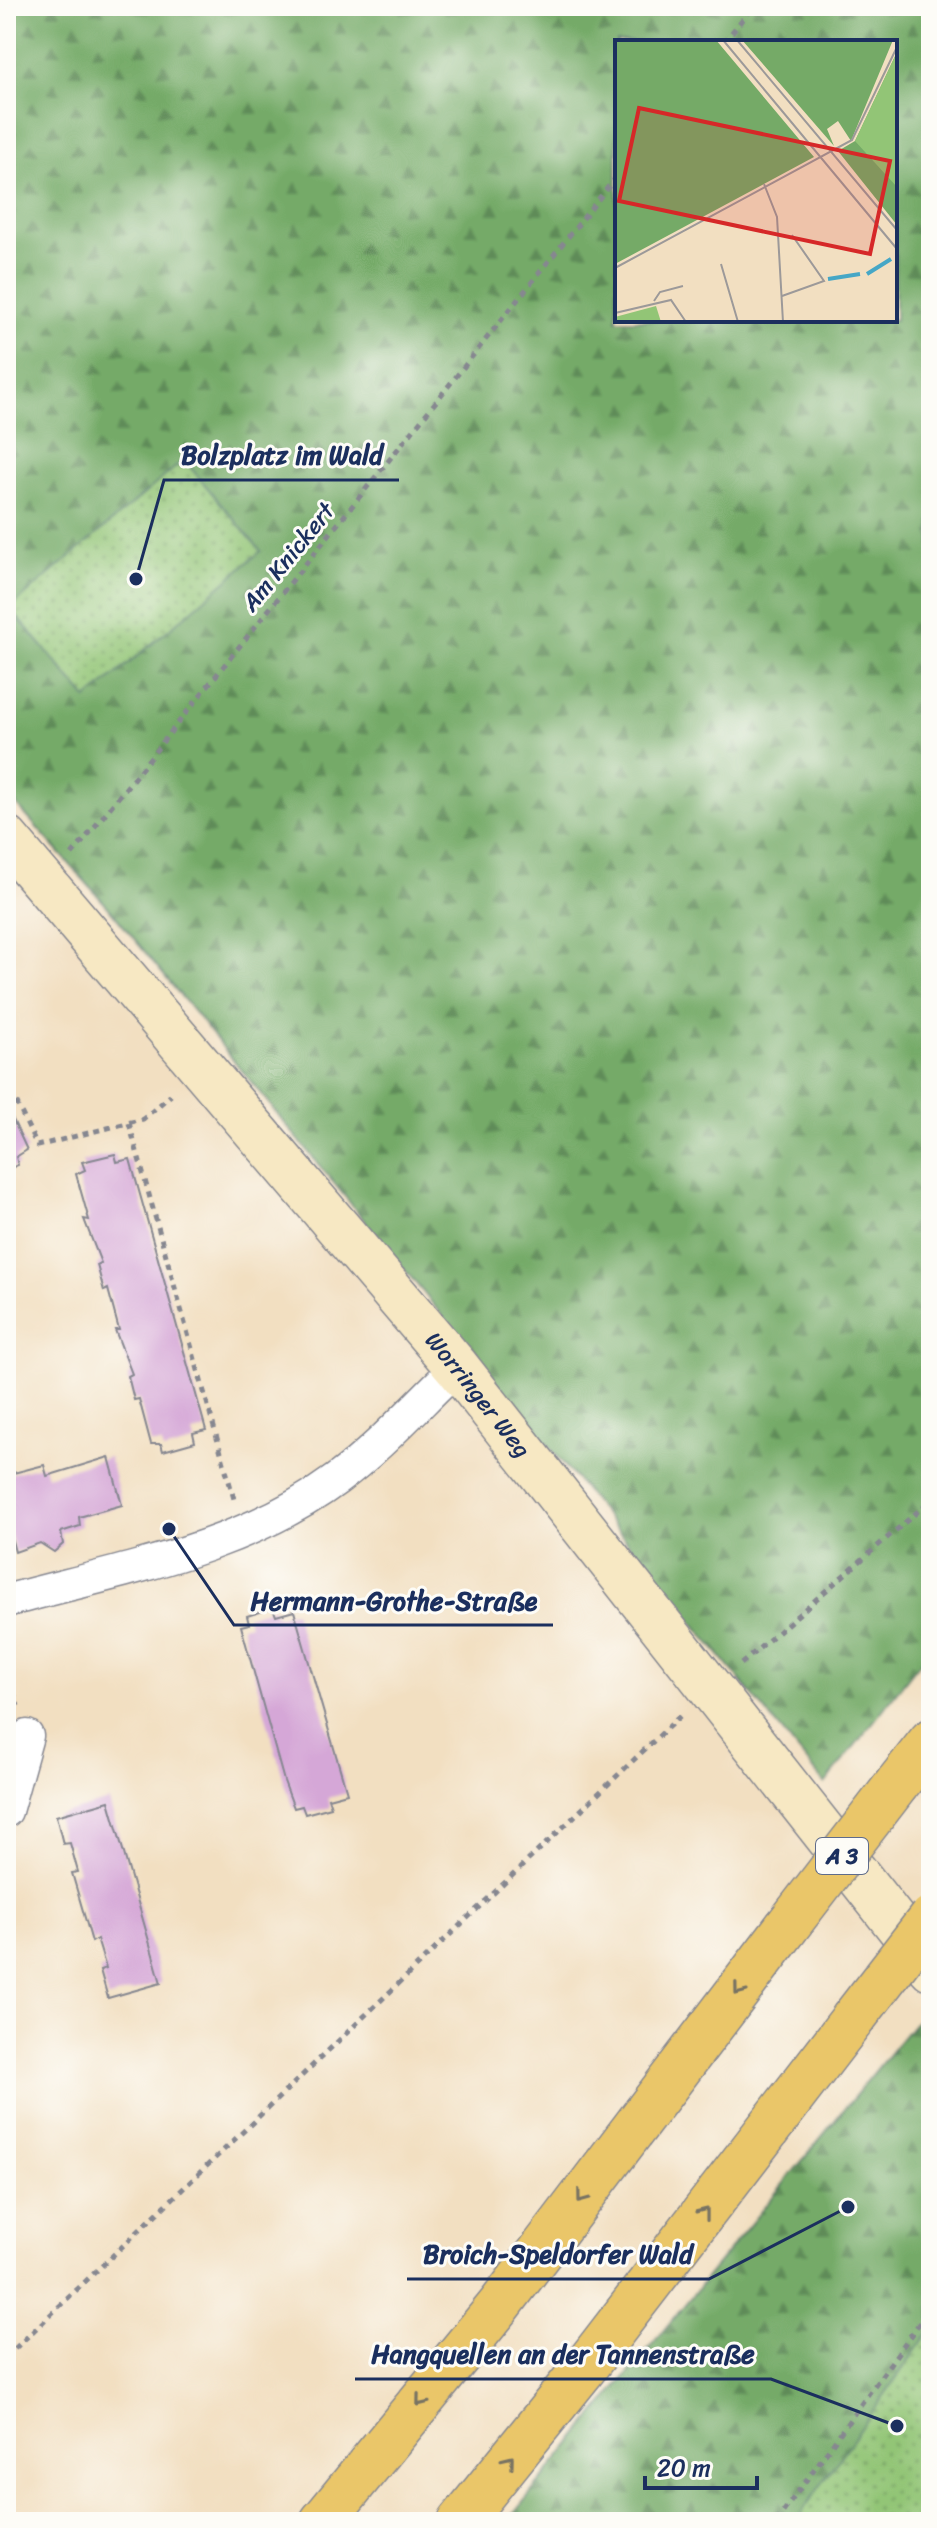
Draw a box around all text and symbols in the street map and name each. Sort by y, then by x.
inset map [615,40,897,322]
callout: Bolzplatz im Wald [164,430,399,480]
text: Bolzplatz im Wald [181,432,385,478]
street label: Am Knickert [230,492,346,622]
street label: Worringer Weg [414,1322,542,1467]
callout: Hermann-Grothe-Straße [234,1575,553,1625]
text: Hermann-Grothe-Straße [251,1578,538,1624]
road number: A 3 [816,1838,868,1874]
one-way arrow [735,1981,749,1996]
one-way arrow [577,2188,591,2203]
one-way arrow [694,2207,708,2222]
callout: Broich-Speldorfer Wald [407,2229,709,2279]
text: Broich-Speldorfer Wald [423,2231,695,2277]
callout: Hangquellen an der Tannenstraße [355,2329,771,2379]
text: Hangquellen an der Tannenstraße [371,2331,755,2377]
one-way arrow [416,2392,431,2406]
scale bar [645,2440,757,2490]
text: 20 m [657,2447,711,2489]
one-way arrow [499,2455,513,2470]

